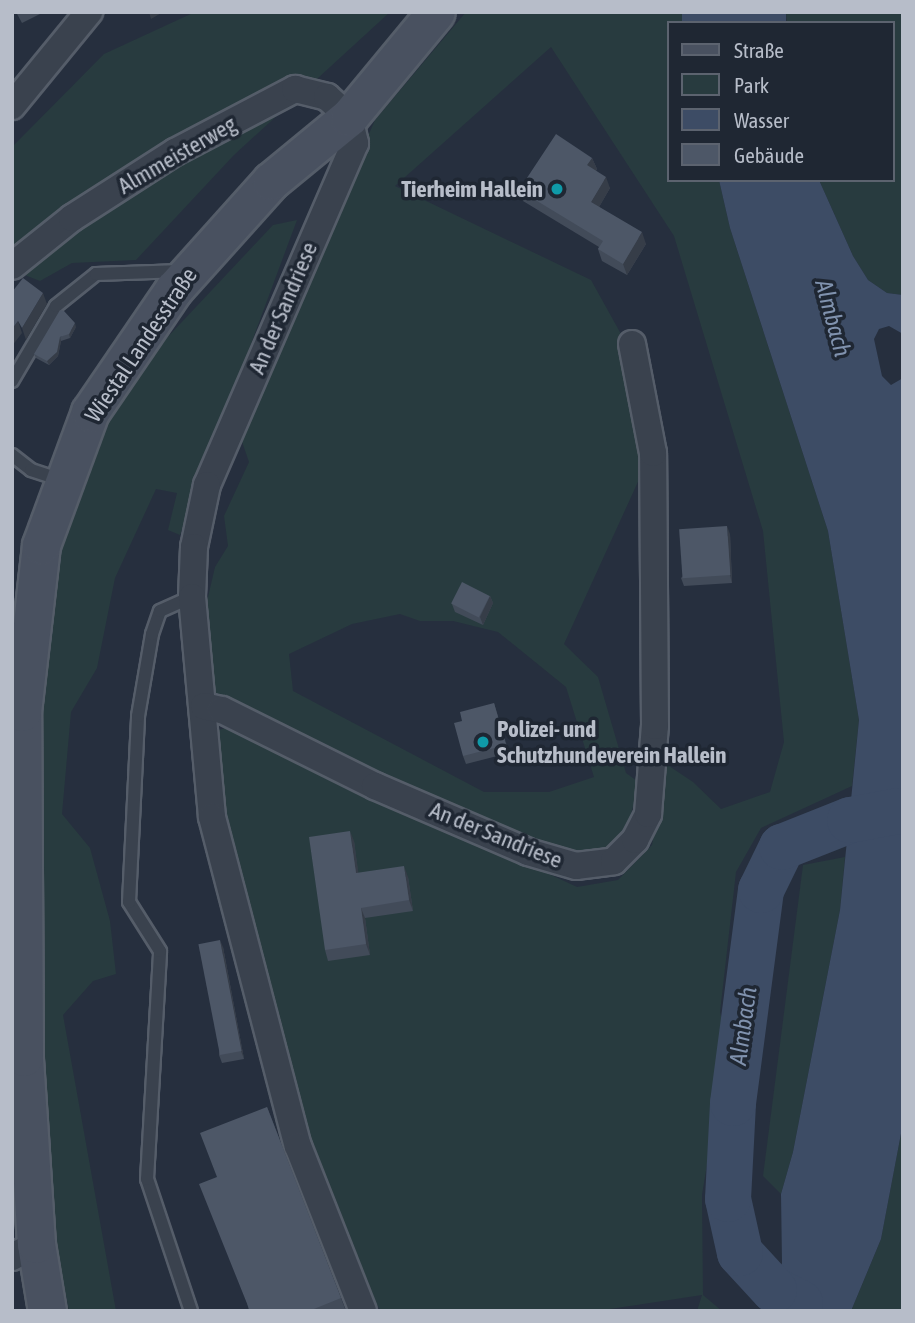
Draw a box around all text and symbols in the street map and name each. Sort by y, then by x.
legend [666,21,894,182]
text: Straße [734,38,784,62]
text: Park [734,73,769,97]
text: Wasser [734,108,789,132]
street label: Almmeisterweg [113,110,241,200]
text: Gebäude [734,143,804,167]
place label: Tierheim Hallein [401,175,543,203]
marker: Tierheim Hallein [549,181,565,197]
street label: An der Sandriese [243,238,323,378]
street label: Wiestal Landesstraße [79,263,203,427]
water label: Almbach [809,276,857,360]
place label: Polizei- und Schutzhundeverein Hallein [497,715,726,769]
marker: Polizei- und Schutzhundeverein Hallein [475,734,491,750]
street label: An der Sandriese [426,796,566,874]
water label: Almbach [723,985,763,1067]

